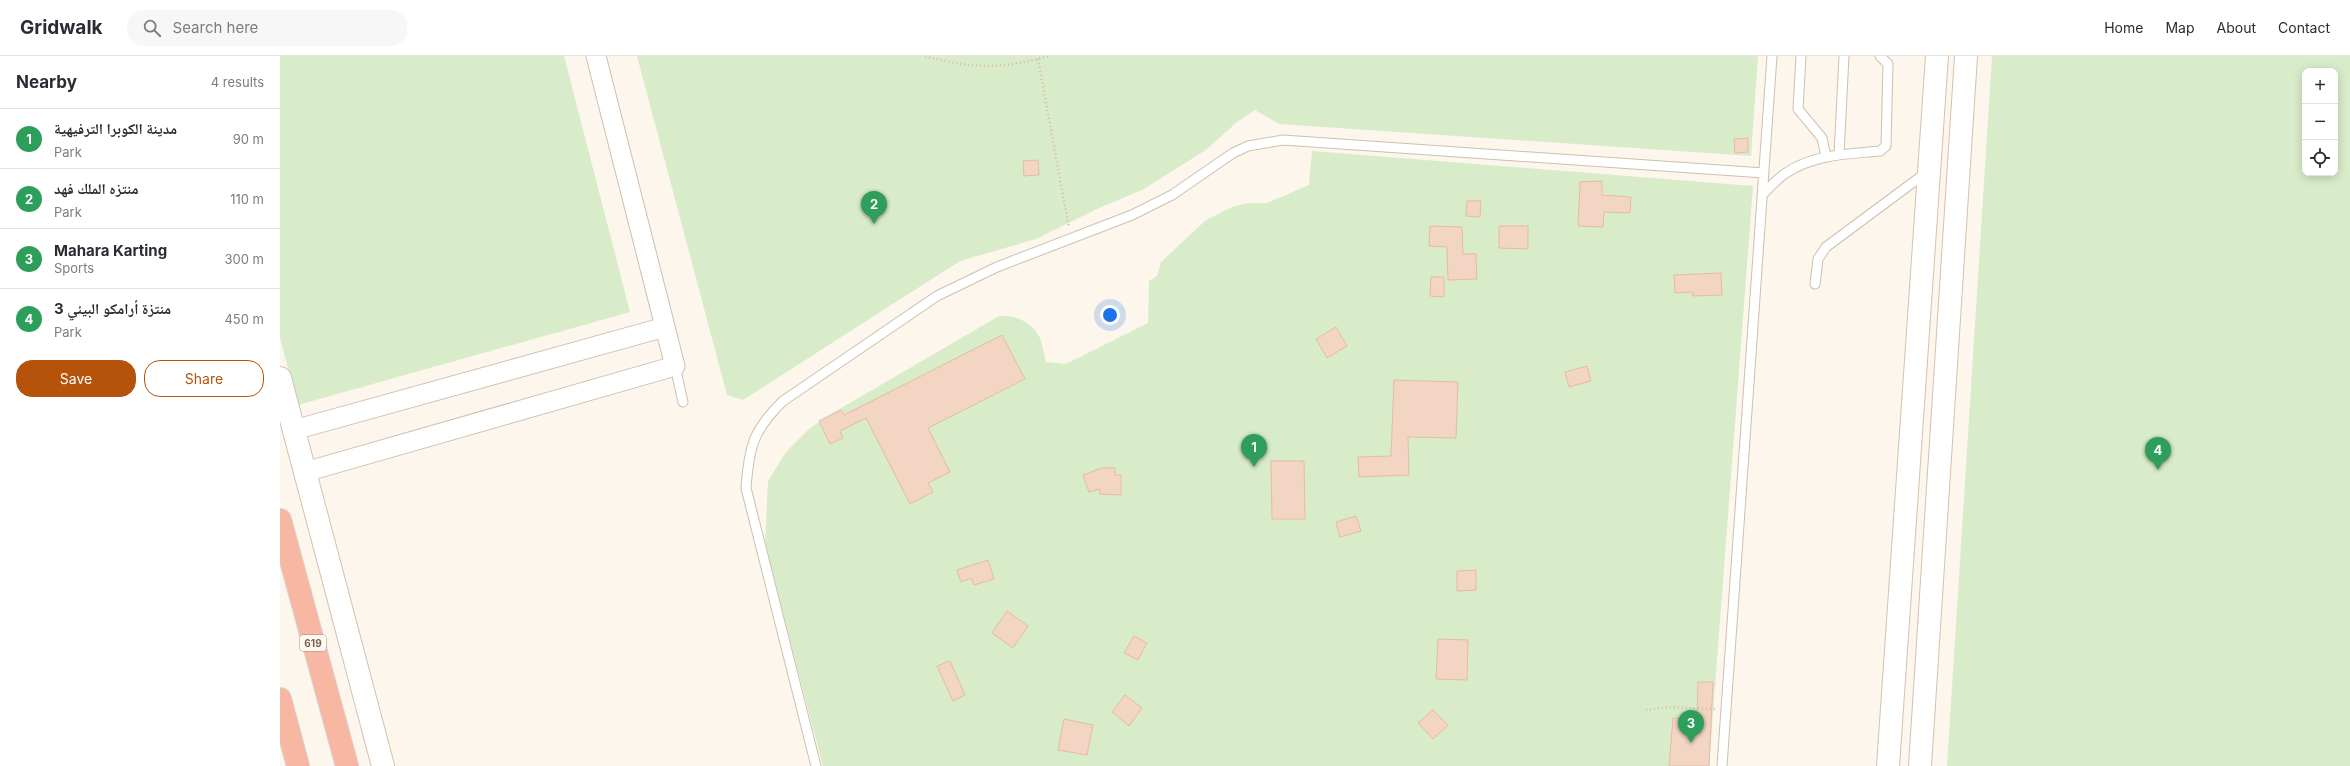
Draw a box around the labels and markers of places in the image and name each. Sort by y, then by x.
pin: 2 [861,191,887,224]
pin: 1 [1241,434,1267,467]
pin: 4 [2145,437,2171,470]
pin: 3 [1678,710,1704,743]

